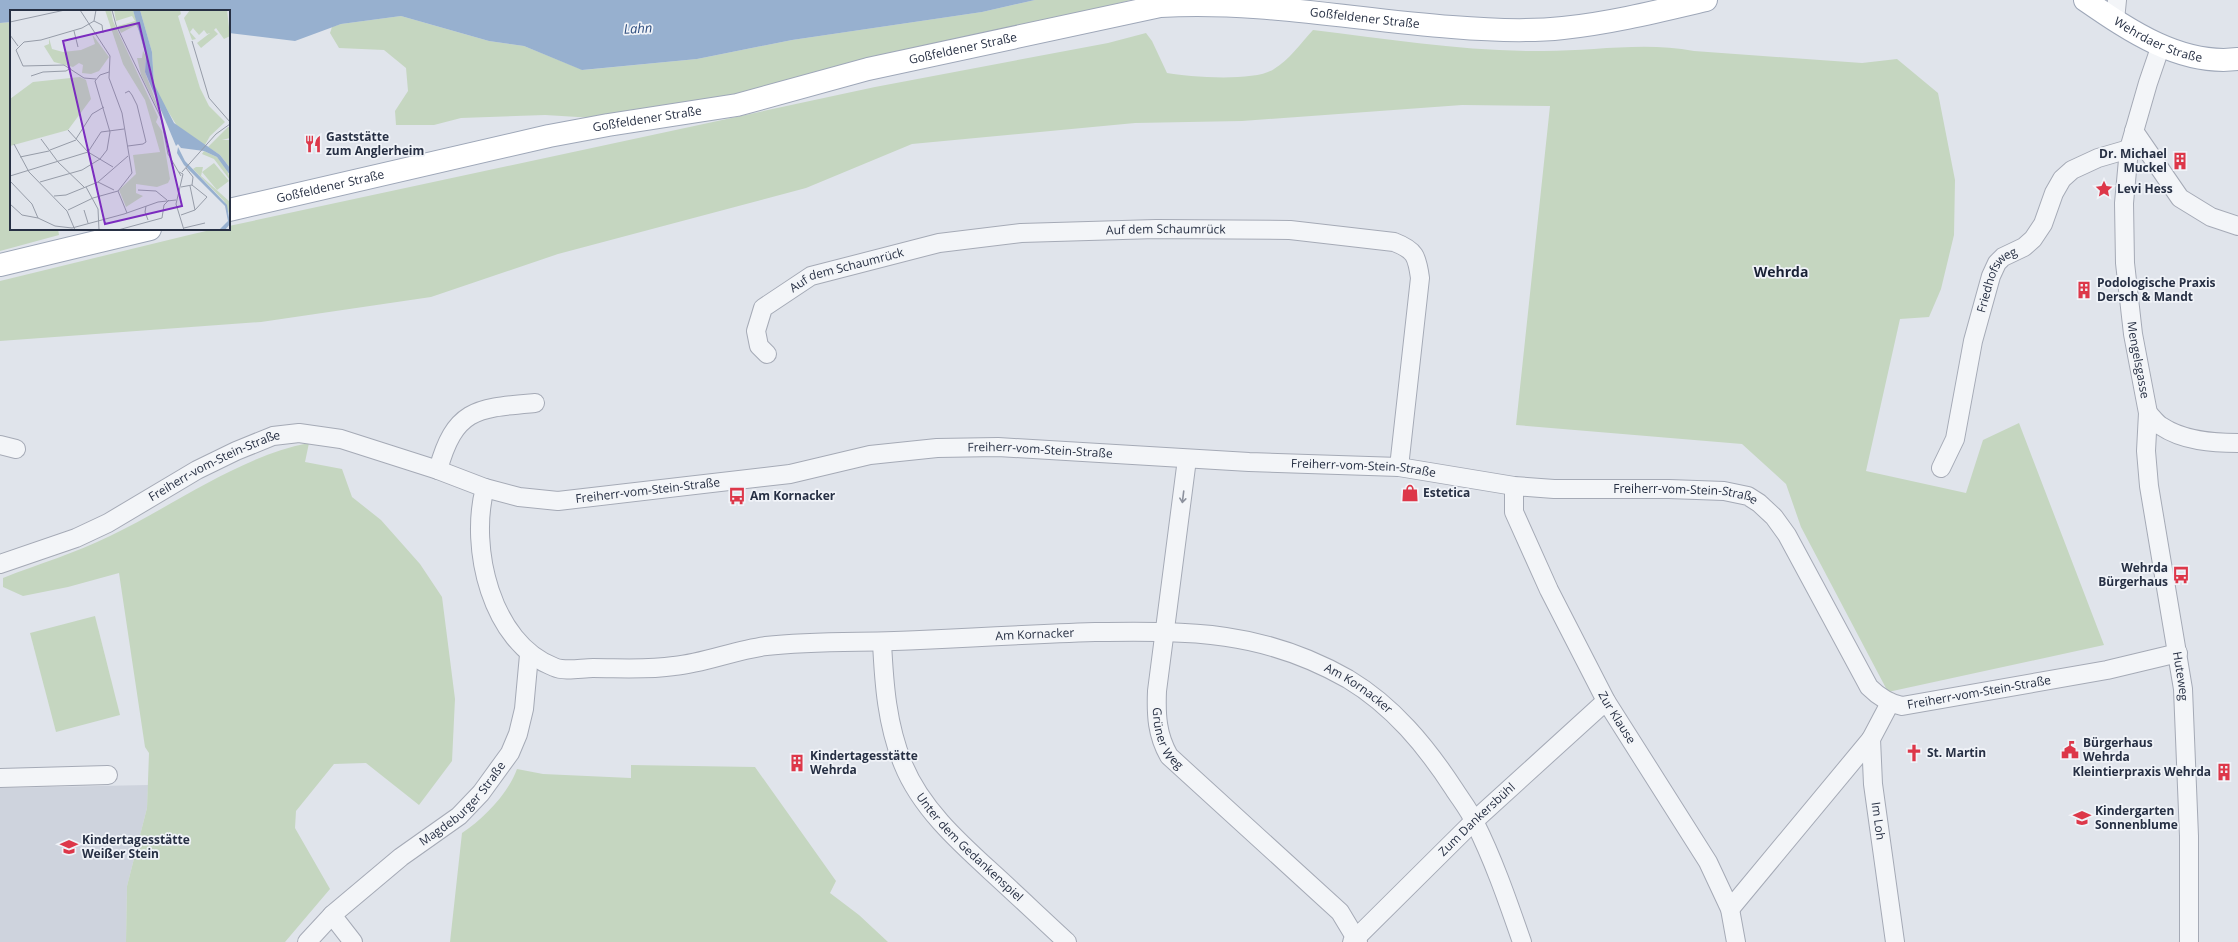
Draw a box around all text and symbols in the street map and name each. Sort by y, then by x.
street label: Goßfeldener Straße [1309,3,1421,32]
inset map [10,10,230,230]
street label: Wehrdaer Straße [2111,13,2204,66]
water label: Lahn [623,18,653,38]
street label: Goßfeldener Straße [907,28,1019,68]
street label: Goßfeldener Straße [591,102,703,136]
place label: Gaststätte zum Anglerheim [326,128,424,159]
restaurant icon: Gaststätte zum Anglerheim [303,134,323,154]
place label: Dr. Michael Muckel [2099,145,2167,176]
building icon: Dr. Michael Muckel [2170,151,2190,171]
street label: Goßfeldener Straße [275,165,386,207]
place icon: Levi Hess [2094,179,2114,199]
place label: Levi Hess [2117,180,2173,197]
street label: Auf dem Schaumrück [1106,220,1226,238]
street label: Friedhofsweg [1972,242,2020,315]
street label: Auf dem Schaumrück [786,243,906,296]
district label: Wehrda [1754,262,1808,281]
place label: Podologische Praxis Dersch & Mandt [2097,274,2216,305]
building icon: Podologische Praxis Dersch & Mandt [2074,280,2094,300]
street label: Mengelsgasse [2124,320,2154,400]
street label: Freiherr-vom-Stein-Straße [145,426,281,505]
street label: Freiherr-vom-Stein-Straße [967,438,1113,462]
street label: Freiherr-vom-Stein-Straße [1291,454,1438,481]
street label: Freiherr-vom-Stein-Straße [574,473,721,507]
street label: Freiherr-vom-Stein-Straße [1613,480,1762,508]
shop icon: Estetica [1400,483,1420,503]
place label: Estetica [1423,484,1470,501]
bus stop icon: Am Kornacker [727,486,747,506]
place label: Am Kornacker [750,487,836,504]
one-way arrow [1179,490,1186,503]
place label: Wehrda Bürgerhaus [2098,559,2168,590]
bus stop icon: Wehrda Bürgerhaus [2171,565,2191,585]
street label: Am Kornacker [995,624,1075,644]
street label: Huteweg [2169,650,2193,702]
street label: Am Kornacker [1322,659,1397,717]
street label: Freiherr-vom-Stein-Straße [1906,671,2052,713]
street label: Zur Klause [1594,688,1640,747]
street label: Grüner Weg [1149,707,1188,774]
place label: Bürgerhaus Wehrda [2083,734,2153,765]
public building icon: Bürgerhaus Wehrda [2060,740,2080,760]
church icon: St. Martin [1904,743,1924,763]
place label: St. Martin [1927,744,1986,761]
place label: Kindertagesstätte Wehrda [810,747,918,778]
building icon: Kindertagesstätte Wehrda [787,753,807,773]
street label: Magdeburger Straße [416,758,509,850]
building icon: Kleintierpraxis Wehrda [2214,762,2234,782]
place label: Kleintierpraxis Wehrda [2072,763,2211,780]
street label: Zum Dankersbühl [1434,779,1519,860]
street label: Unter dem Gedankenspiel [912,789,1027,905]
street label: Im Loh [1868,801,1890,841]
place label: Kindergarten Sonnenblume [2095,802,2178,833]
school or university icon: Kindergarten Sonnenblume [2072,808,2092,828]
place label: Kindertagesstätte Weißer Stein [82,831,190,862]
school or university icon: Kindertagesstätte Weißer Stein [59,837,79,857]

